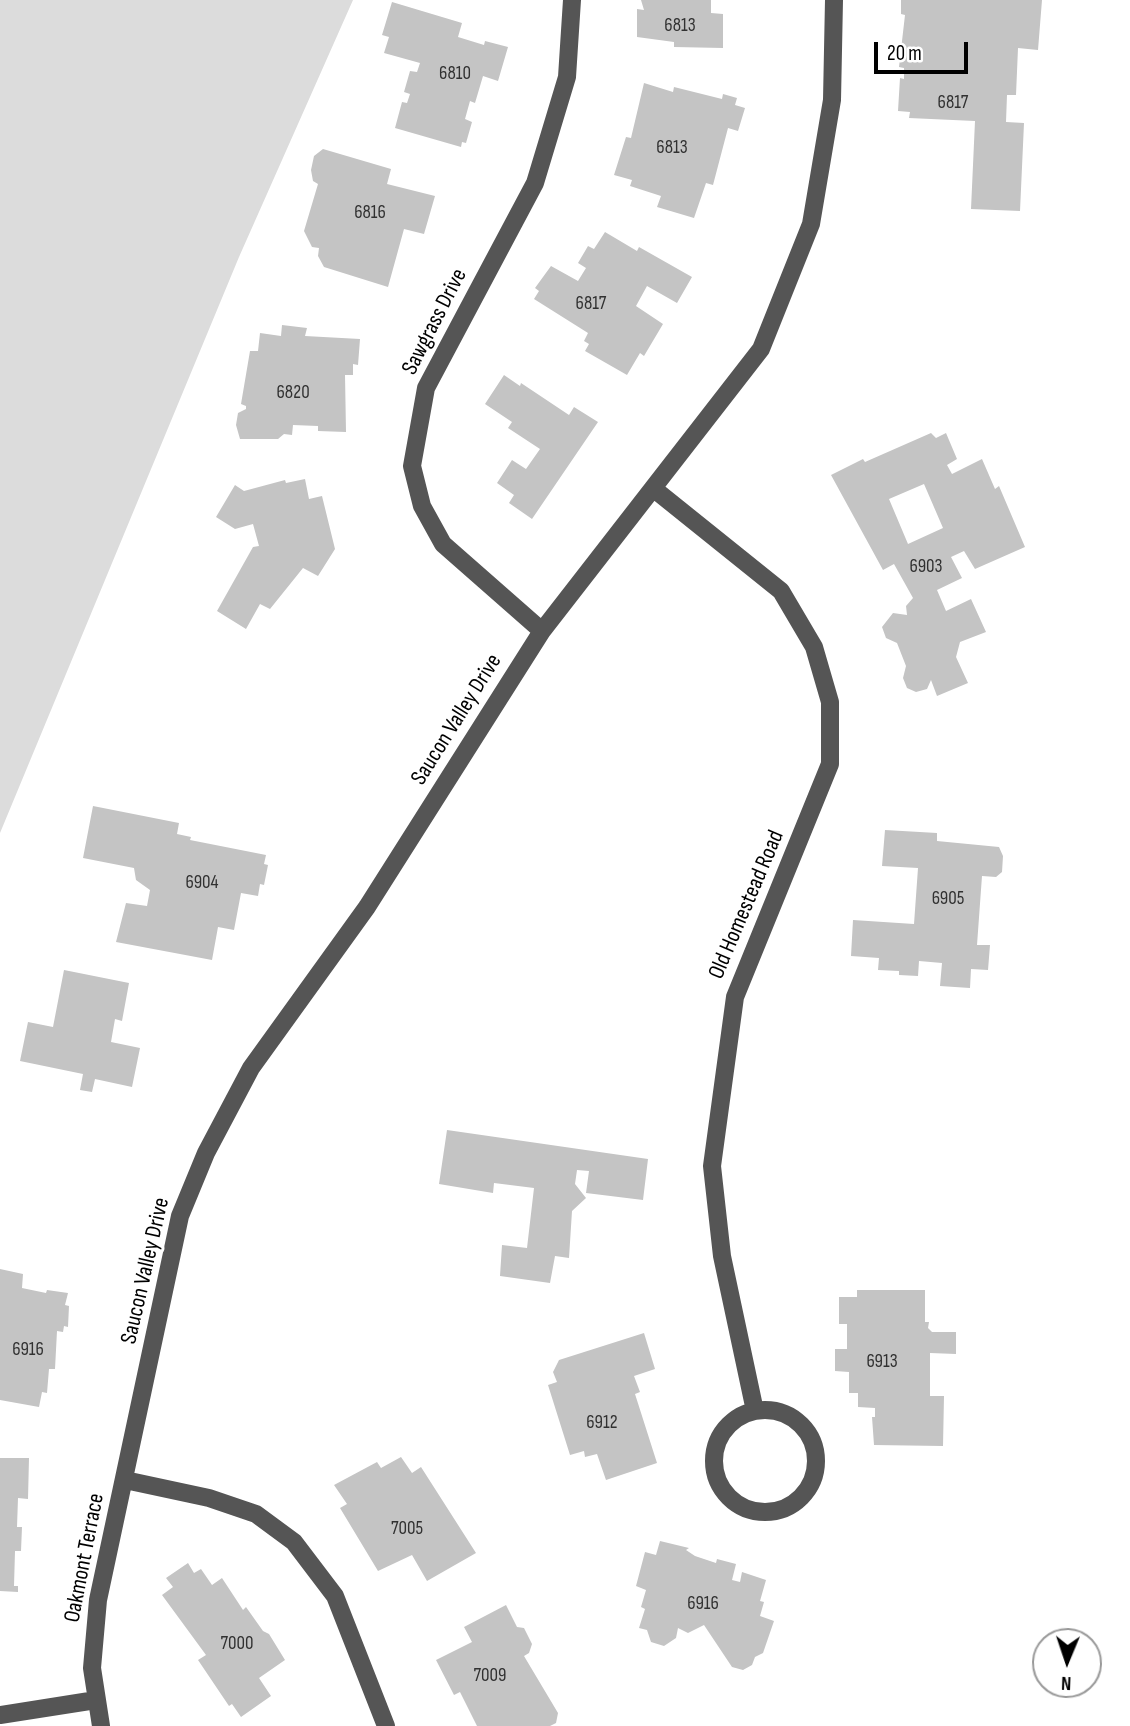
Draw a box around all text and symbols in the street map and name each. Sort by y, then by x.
house number: 6813 [664,15,696,37]
scale bar [878,28,972,72]
text: 20 m [887,41,922,66]
house number: 6810 [439,63,471,85]
house number: 6817 [938,92,968,114]
house number: 6813 [656,137,688,159]
house number: 6816 [354,202,386,224]
street label: Sawgrass Drive [397,264,473,380]
house number: 6817 [576,293,606,315]
house number: 6820 [276,382,310,404]
house number: 6903 [909,556,943,578]
street label: Saucon Valley Drive [406,649,508,791]
street label: Old Homestead Road [703,826,791,984]
house number: 6904 [185,872,219,894]
house number: 6905 [932,888,964,910]
street label: Saucon Valley Drive [116,1195,176,1347]
house number: 6916 [12,1339,44,1361]
house number: 6913 [866,1351,898,1373]
house number: 6912 [586,1412,618,1434]
street label: Oakmont Terrace [59,1491,111,1625]
house number: 7005 [391,1518,423,1540]
house number: 6916 [687,1593,719,1615]
north arrow [1032,1628,1102,1698]
house number: 7000 [221,1633,253,1655]
house number: 7009 [474,1665,506,1687]
text: N [1061,1671,1072,1694]

